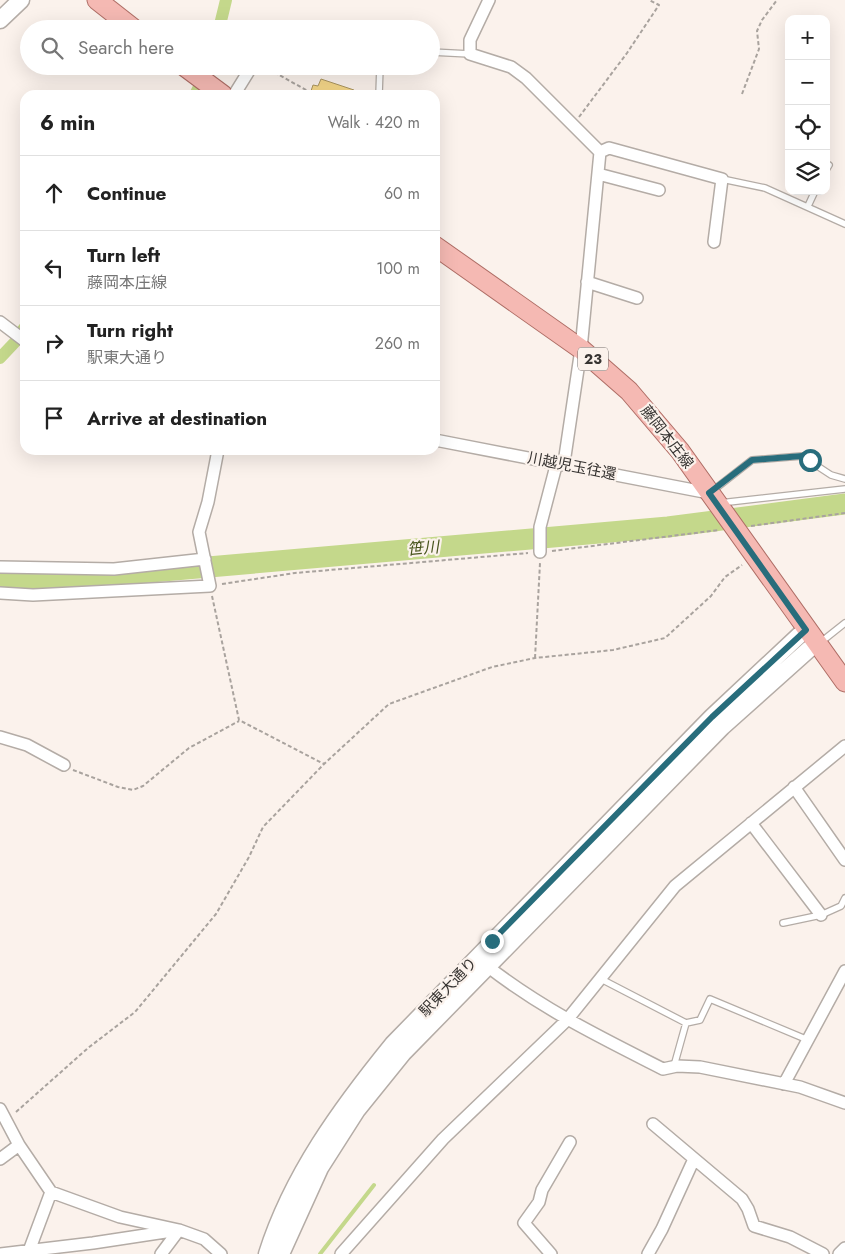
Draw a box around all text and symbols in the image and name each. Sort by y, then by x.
map controls [785,15,830,195]
button: + [785,15,830,60]
search box [20,20,440,75]
icon: search [38,34,66,62]
text: Search here [78,34,174,61]
button: − [785,60,830,105]
button: locate [785,105,830,150]
text: 6 min [40,108,95,138]
text: Walk · 420 m [328,111,420,134]
button: layers [785,150,830,195]
icon: ahead [40,179,68,207]
text: Continue [87,180,166,207]
text: 60 m [384,182,420,205]
text: Turn left [87,242,160,269]
icon: left [40,254,68,282]
text: 100 m [376,257,420,280]
text: 藤岡本庄線 [87,271,167,294]
text: Turn right [87,317,173,344]
icon: right [40,329,68,357]
text: 260 m [375,332,420,355]
text: 駅東大通り [87,346,167,369]
road number: 23 [578,348,608,370]
street label: 藤岡本庄線 [635,401,699,473]
icon: arrive [40,404,68,432]
text: Arrive at destination [87,405,267,432]
street label: 川越児玉往還 [526,447,618,485]
route start [799,449,822,472]
water label: 笹川 [406,535,442,561]
route end [481,930,504,953]
street label: 駅東大通り [414,952,482,1022]

